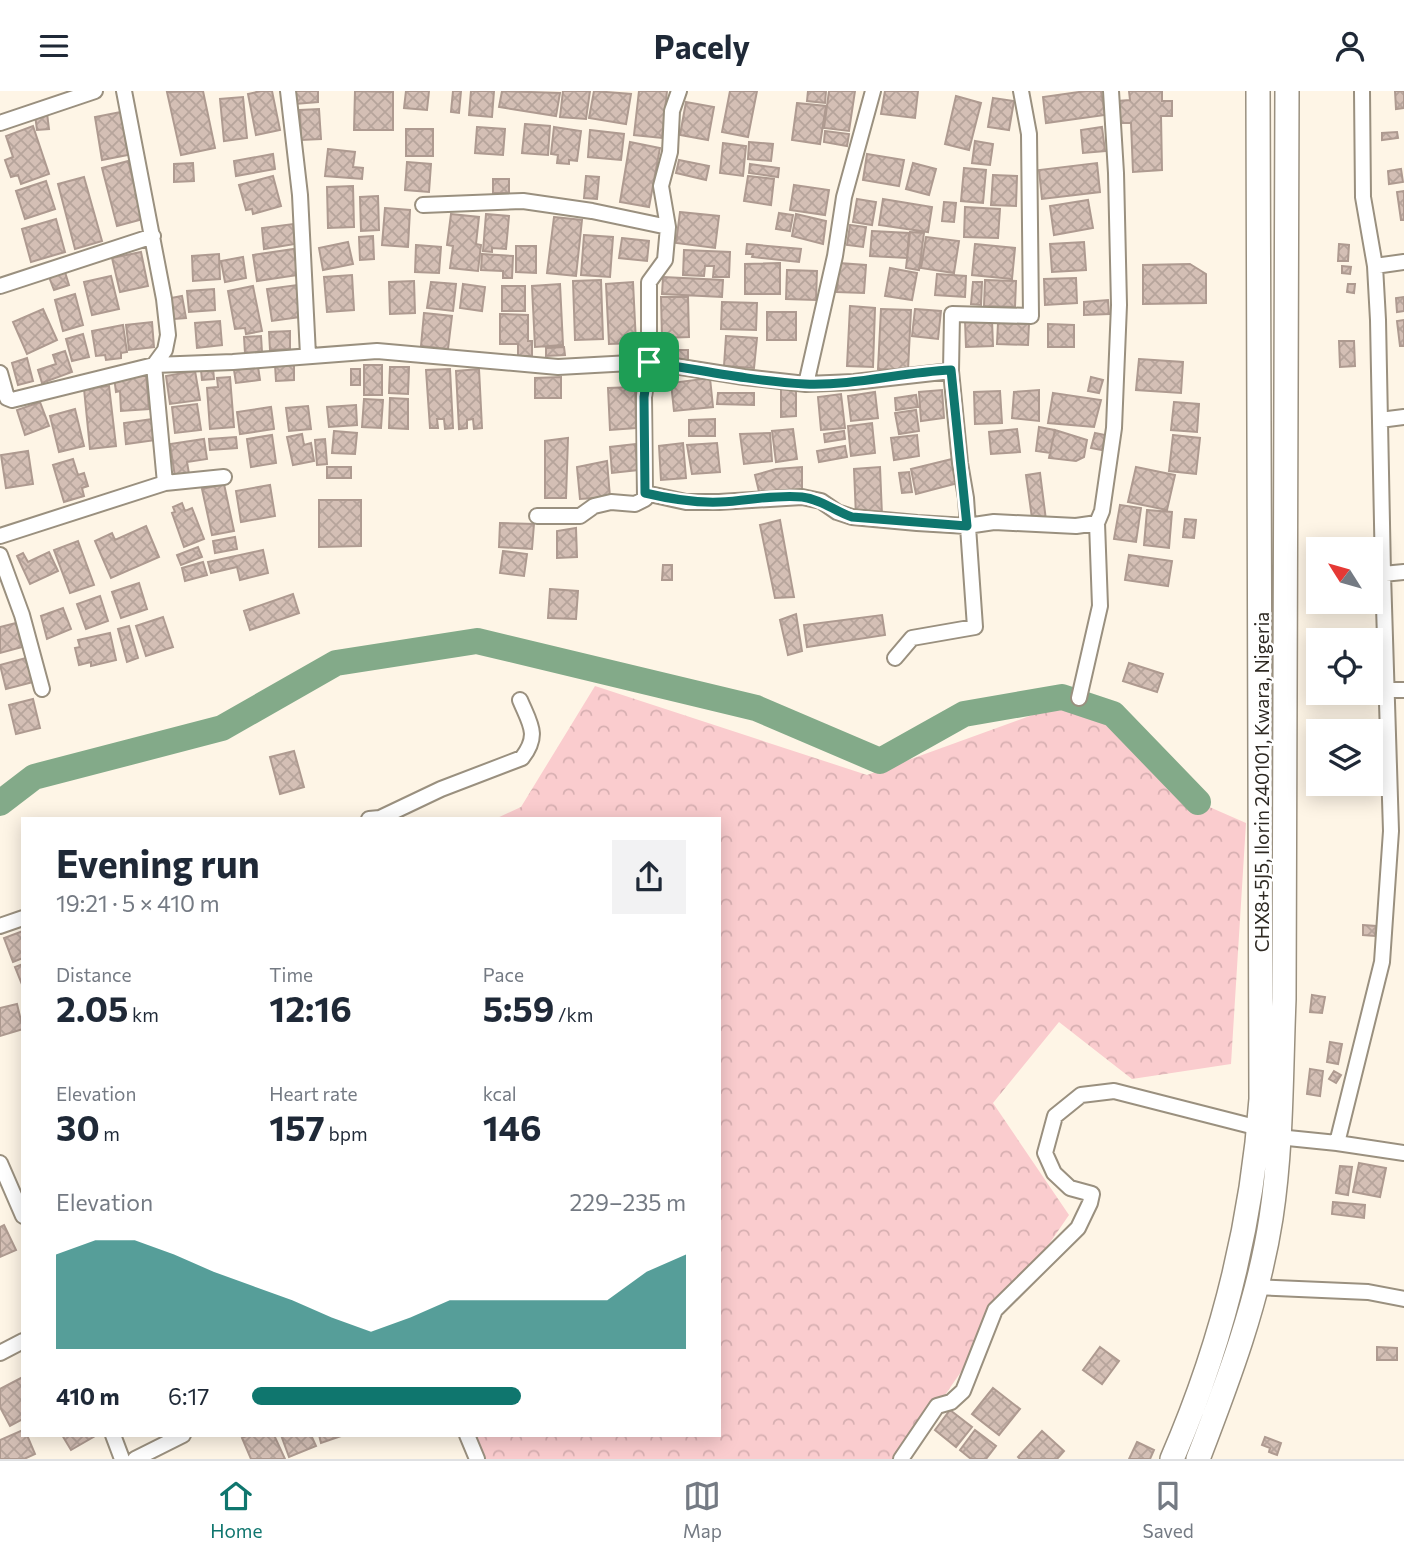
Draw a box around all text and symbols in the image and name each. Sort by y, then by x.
text: Pacely [654,26,750,66]
icon: menu [35,27,73,65]
icon: person [1331,27,1369,65]
pin [619,332,679,392]
icon: arrive [630,343,668,381]
north arrow [1306,537,1382,614]
map controls [1306,537,1383,796]
street label: CHX8+5J5, Ilorin 240101, Kwara, Nigeria [1250,612,1273,952]
button: locate [1306,628,1383,705]
button: layers [1306,719,1383,796]
text: Evening run [56,839,260,886]
button: share [612,840,686,914]
text: 19:21 · 5 × 410 m [56,889,220,917]
text: Distance [56,963,132,986]
text: Time [269,963,313,986]
text: Pace [483,963,524,986]
text: 2.05 [56,986,128,1029]
text: 12:16 [269,986,352,1029]
text: 5:59 [483,986,554,1029]
text: km [128,1003,159,1026]
text: /km [554,1003,593,1026]
text: Elevation [56,1082,136,1105]
text: Heart rate [269,1082,358,1105]
text: kcal [483,1082,517,1105]
text: 30 [56,1105,100,1148]
text: 157 [269,1105,325,1148]
text: 146 [483,1105,542,1148]
text: m [100,1122,120,1145]
text: bpm [325,1122,368,1145]
text: Elevation [56,1188,153,1216]
text: 229–235 m [569,1188,686,1216]
text: 410 m [56,1382,120,1410]
text: 6:17 [168,1382,209,1410]
tab: Home [210,1477,262,1542]
tab: Map [683,1477,722,1542]
tab: Saved [1142,1477,1194,1542]

